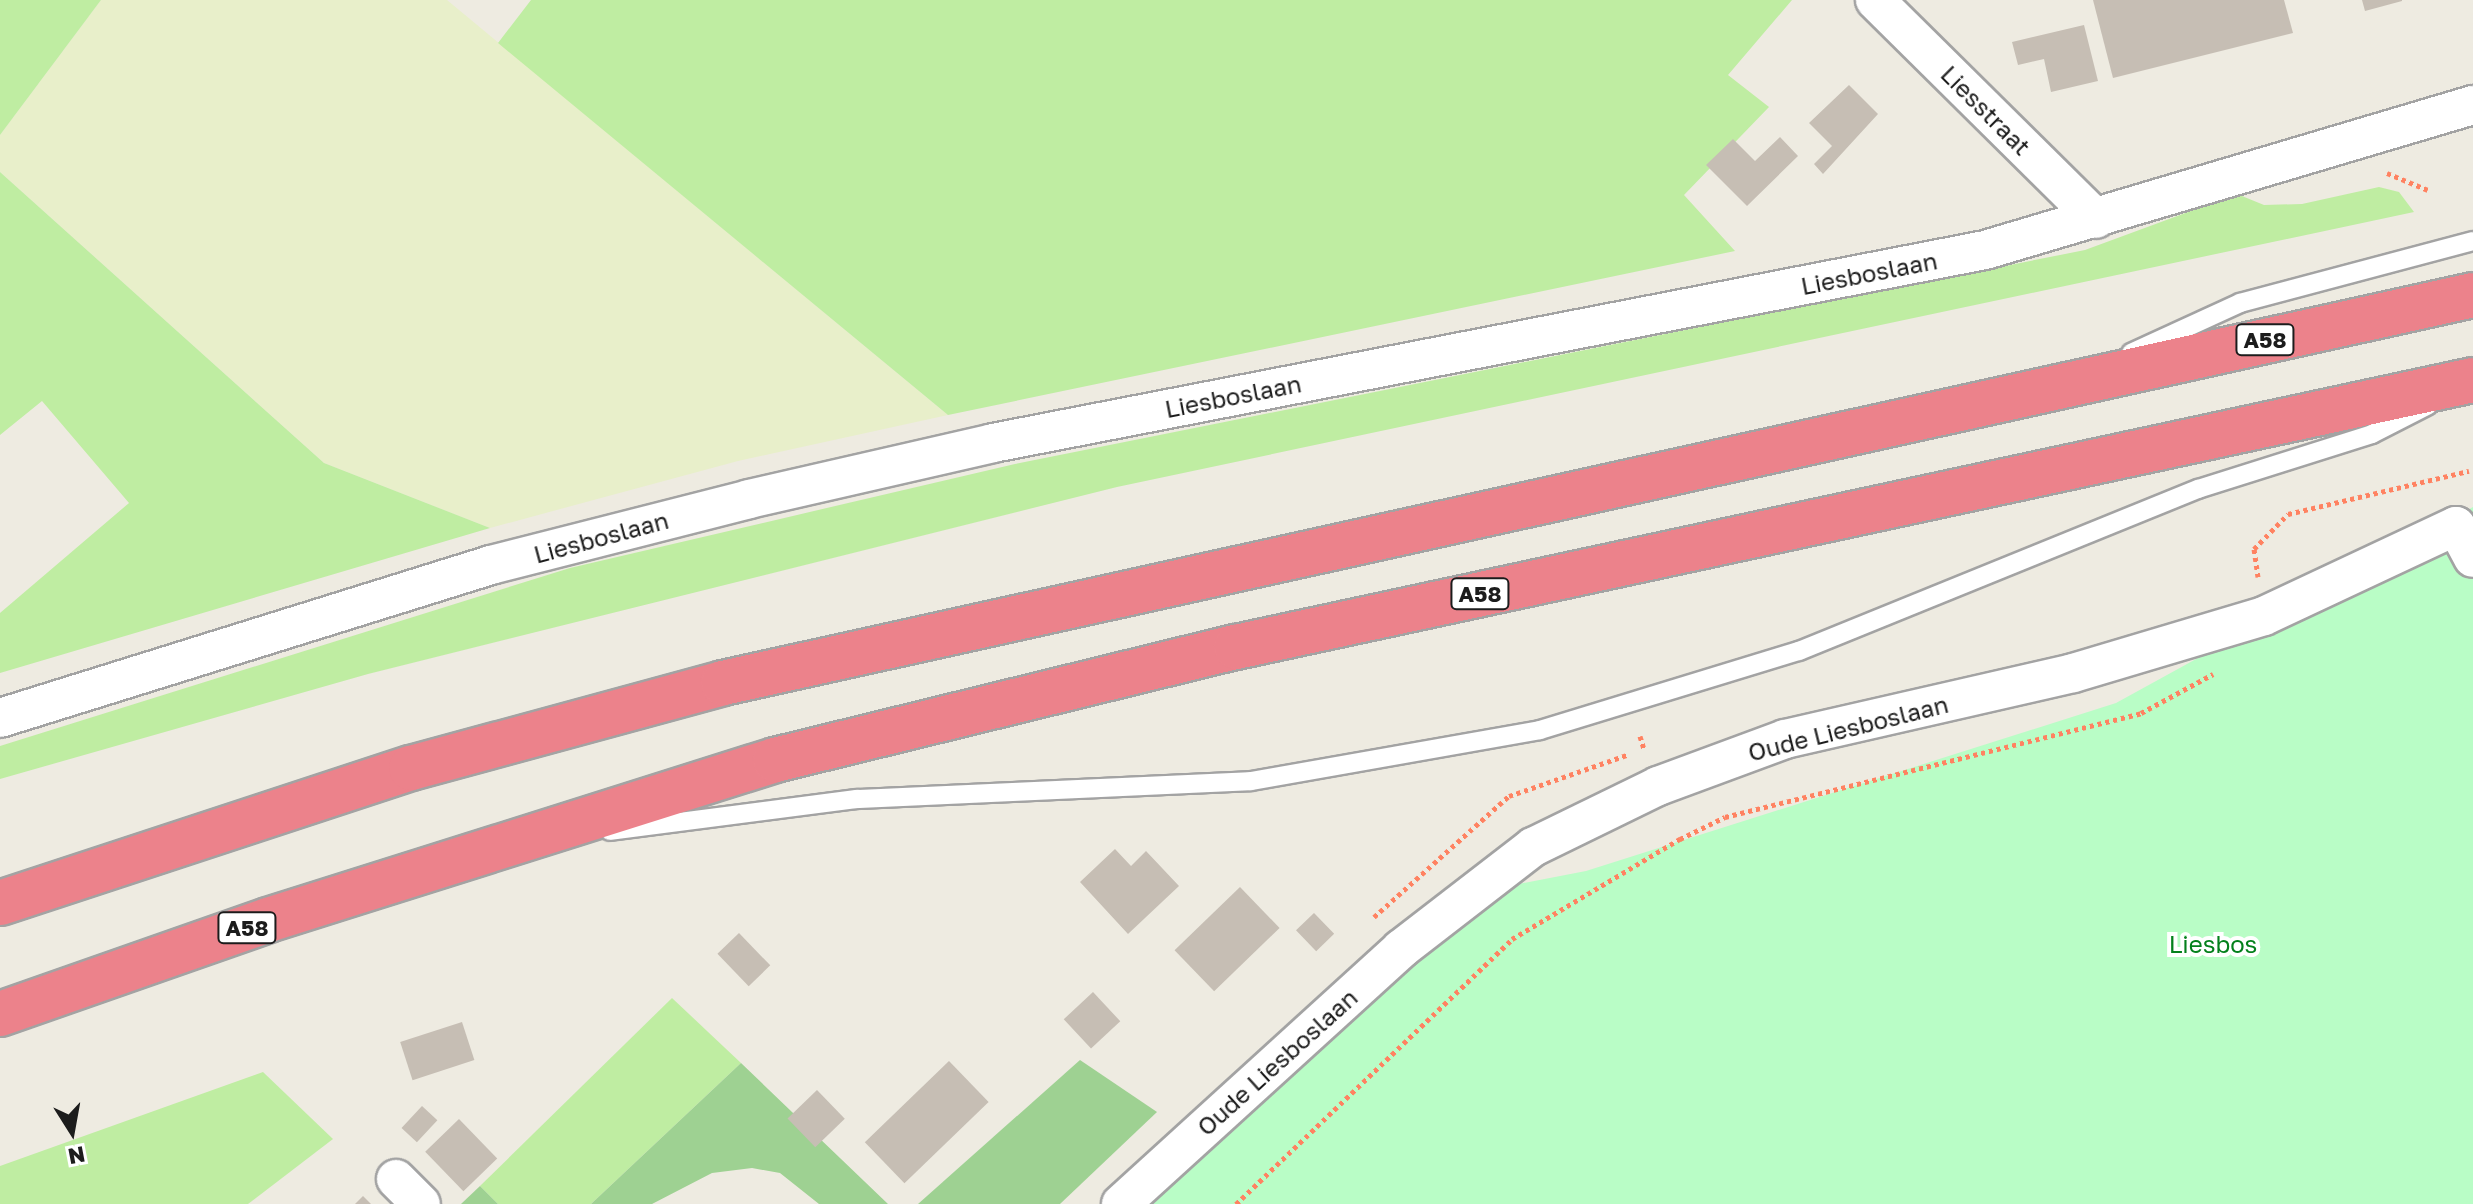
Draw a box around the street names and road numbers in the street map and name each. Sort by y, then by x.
street label: Liesstraat [1935,59,2037,161]
street label: Liesboslaan [1798,246,1940,300]
road number: A58 [2235,322,2295,358]
street label: Liesboslaan [1162,369,1304,423]
street label: Liesboslaan [531,505,671,569]
road number: A58 [1450,576,1510,612]
street label: Oude Liesboslaan [1745,689,1951,767]
road number: A58 [217,910,277,946]
street label: Oude Liesboslaan [1191,983,1363,1141]

